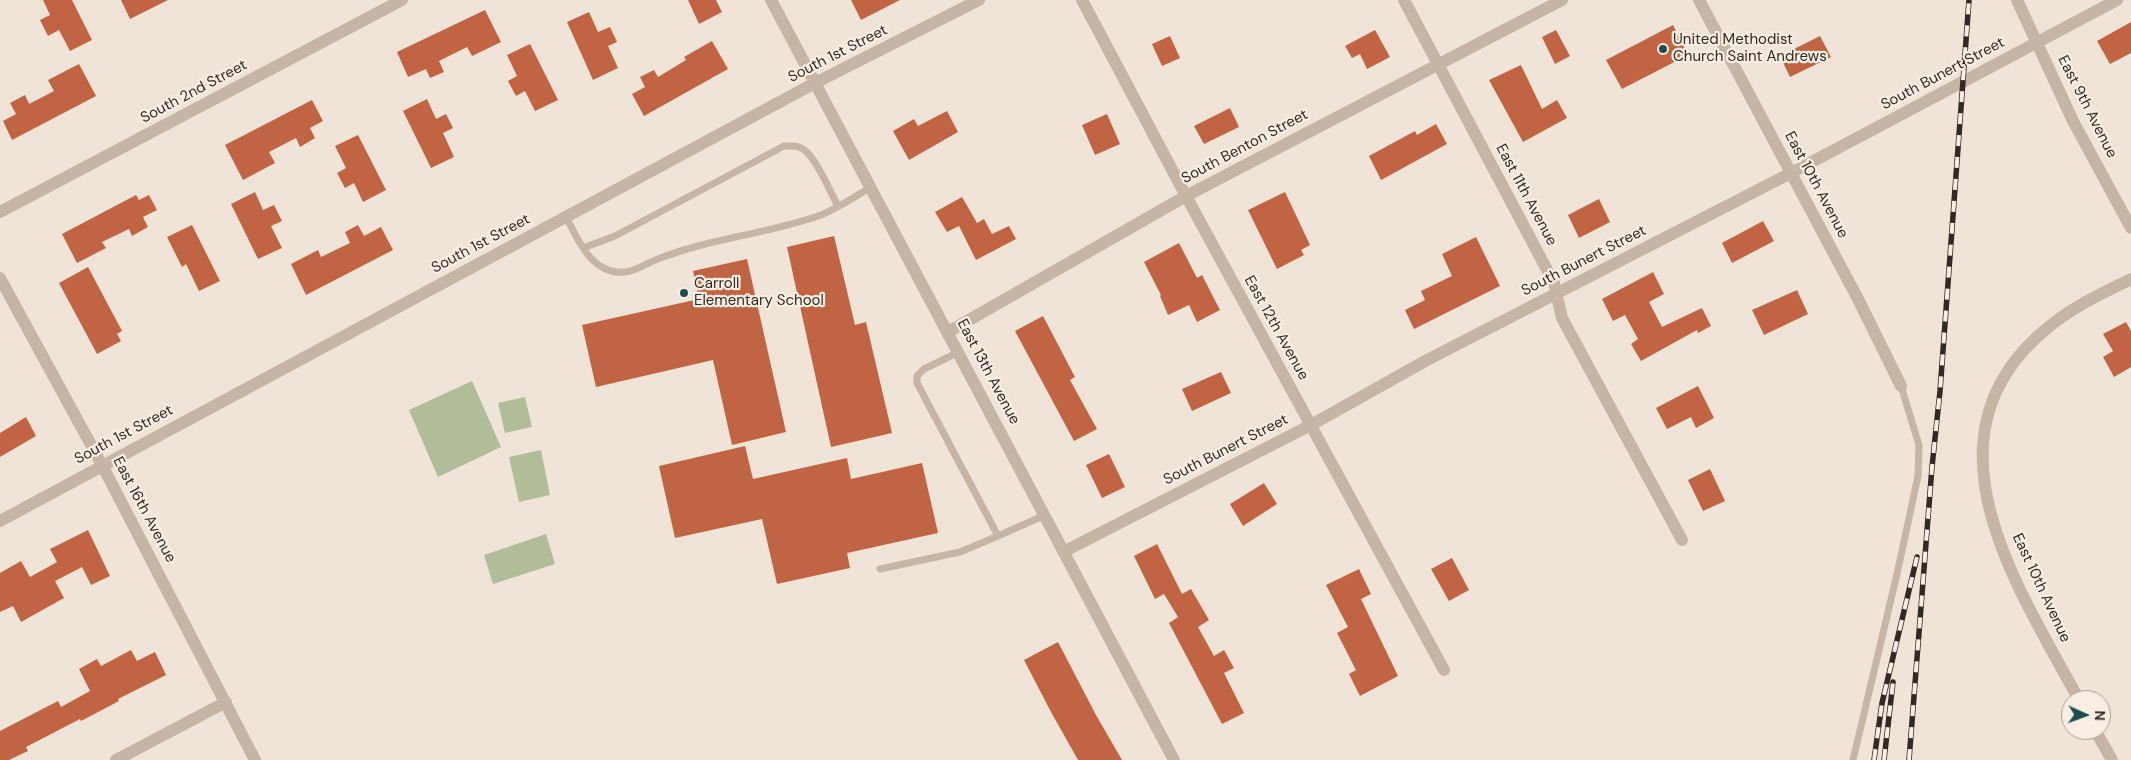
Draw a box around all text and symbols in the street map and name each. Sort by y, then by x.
street label: South 1st Street [785,21,891,87]
place label: United Methodist Church Saint Andrews [1673,31,1827,66]
street label: South Bunert Street [1878,34,2008,114]
marker: United Methodist Church Saint Andrews [1657,43,1669,55]
street label: East 9th Avenue [2053,53,2121,161]
street label: South 2nd Street [138,56,250,128]
street label: South Benton Street [1179,106,1311,188]
street label: East 10th Avenue [1780,129,1852,241]
street label: East 11th Avenue [1492,141,1560,249]
street label: South 1st Street [429,210,533,278]
street label: South Bunert Street [1519,222,1649,300]
street label: East 12th Avenue [1240,273,1312,383]
place label: Carroll Elementary School [694,275,824,310]
marker: Carroll Elementary School [678,287,690,299]
street label: East 13th Avenue [953,316,1023,428]
street label: South 1st Street [72,401,176,469]
street label: South Bunert Street [1161,411,1291,489]
street label: East 16th Avenue [109,454,179,566]
street label: East 10th Avenue [2008,531,2074,645]
north arrow [2061,690,2111,740]
text: N [2091,710,2109,721]

